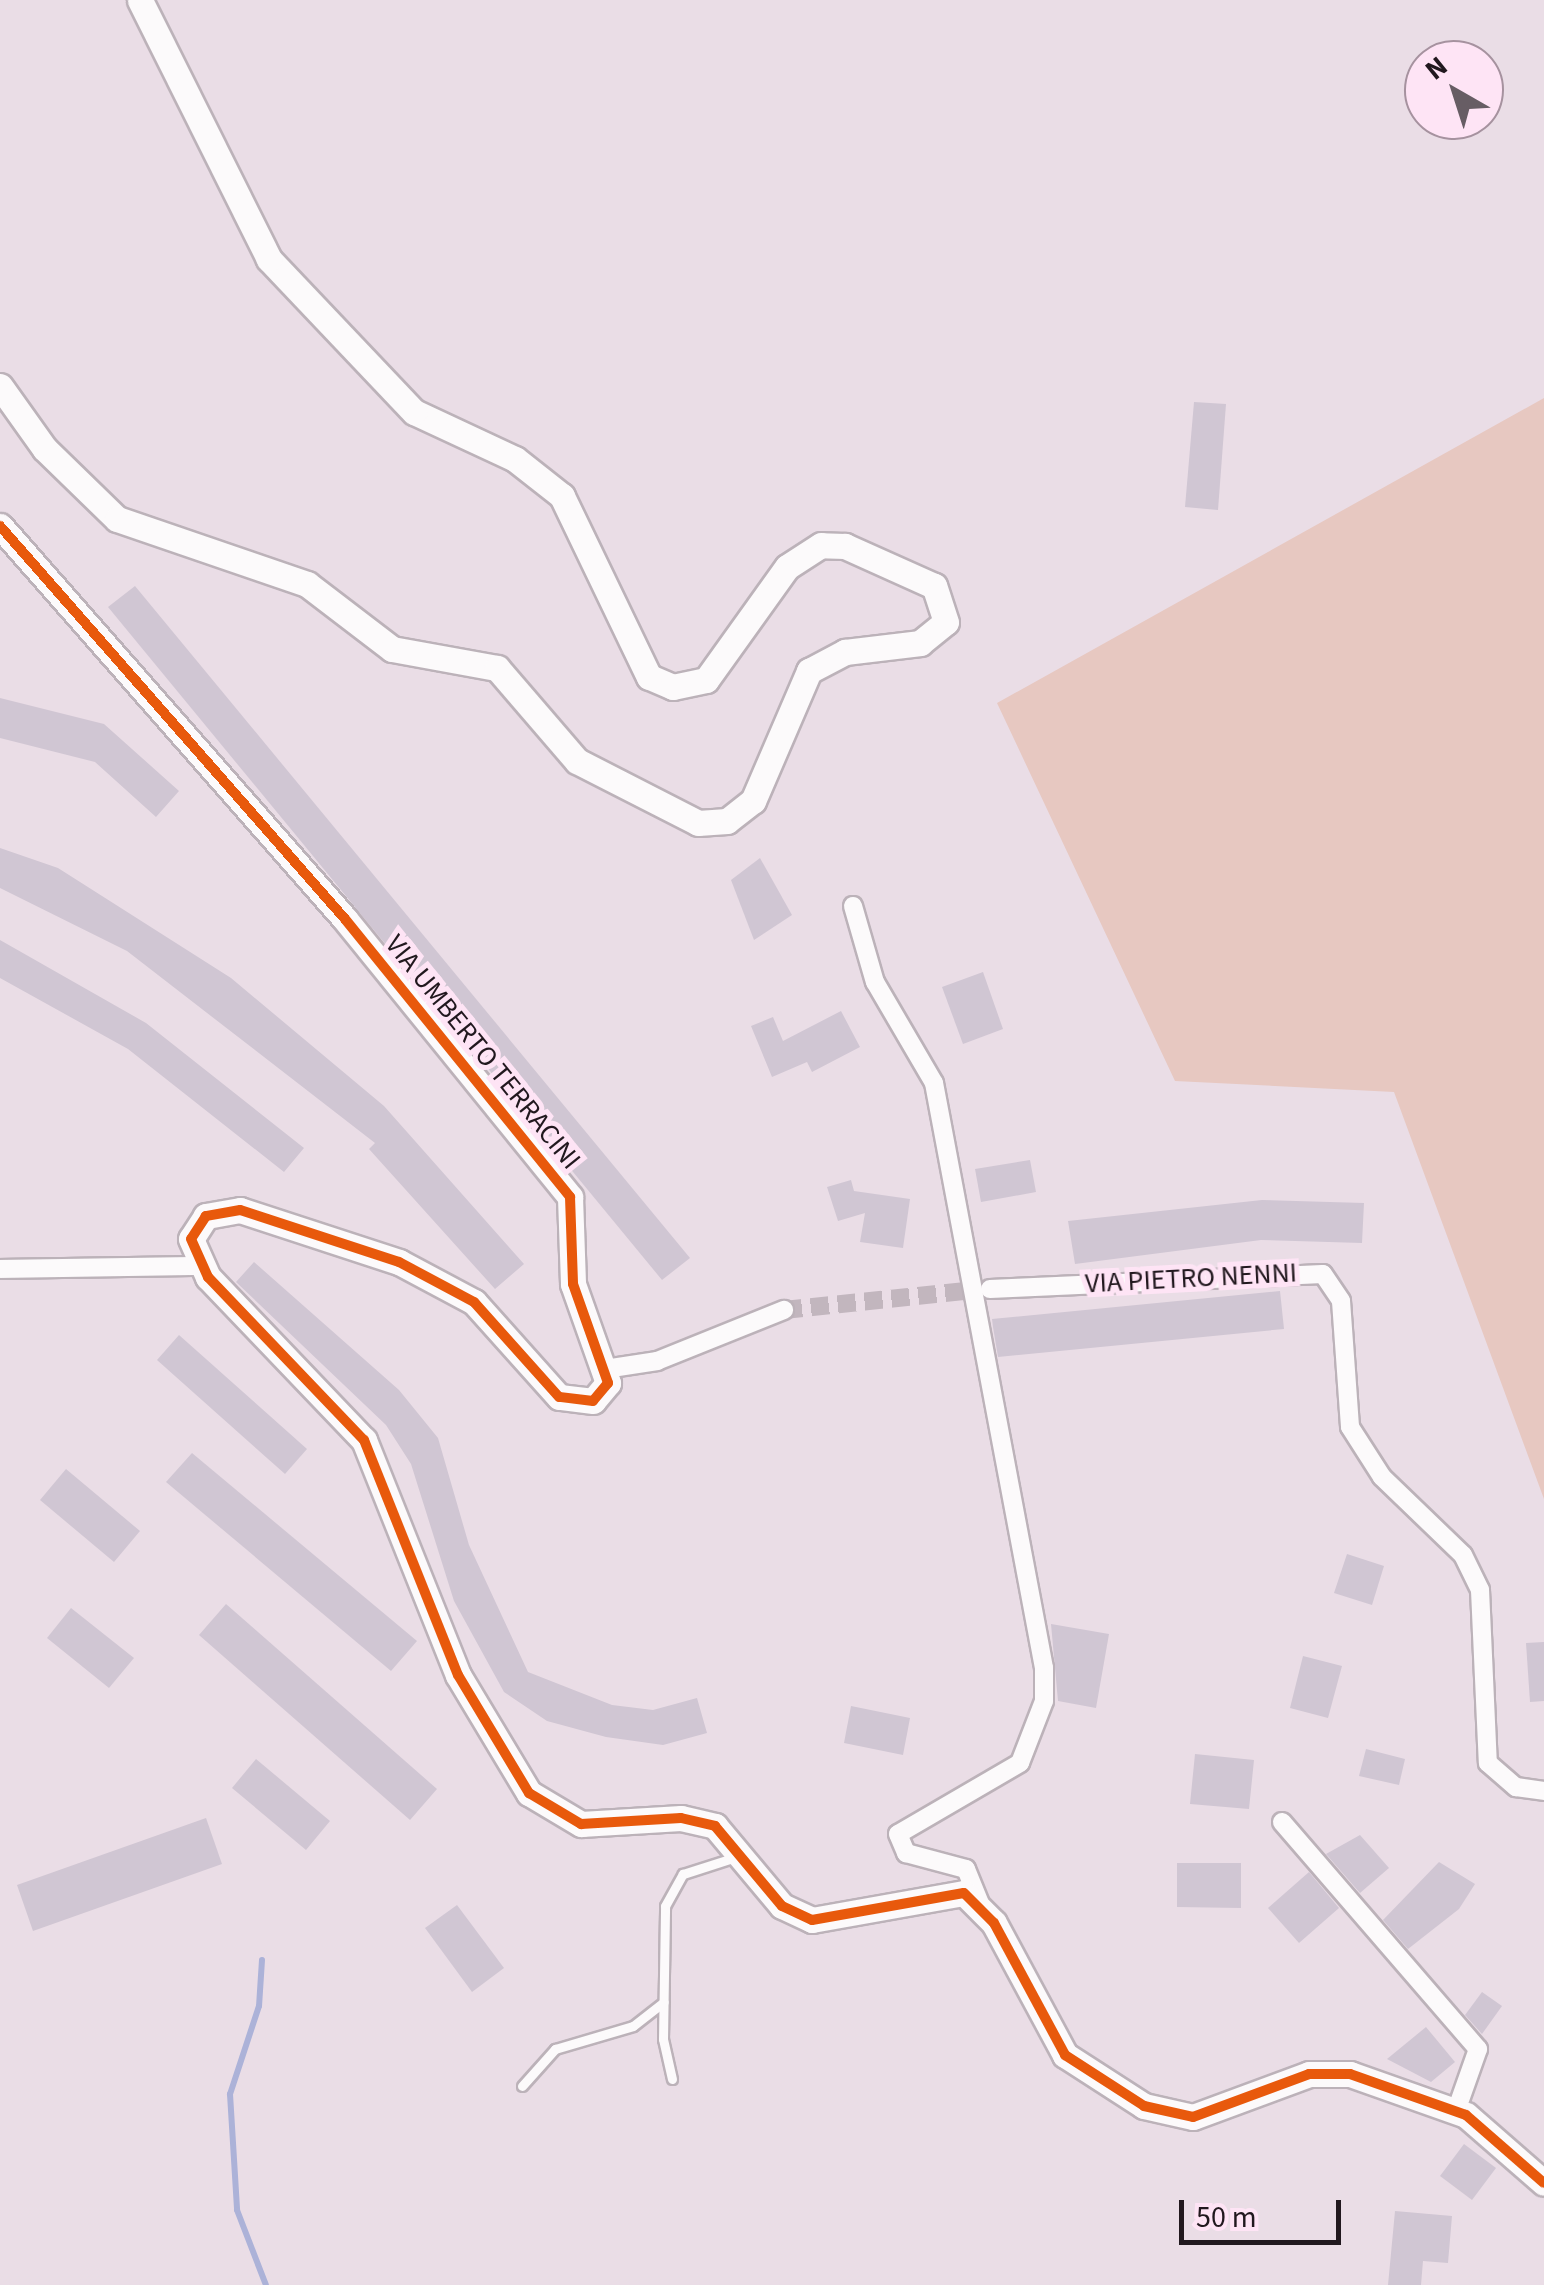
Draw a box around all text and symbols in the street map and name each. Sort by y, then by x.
north arrow [1404,40,1504,140]
text: N [1417,47,1456,90]
street label: VIA UMBERTO TERRACINI [378,928,588,1176]
street label: VIA PIETRO NENNI [1084,1256,1298,1300]
scale bar [1184,2180,1346,2242]
text: 50 m [1196,2196,1257,2239]

